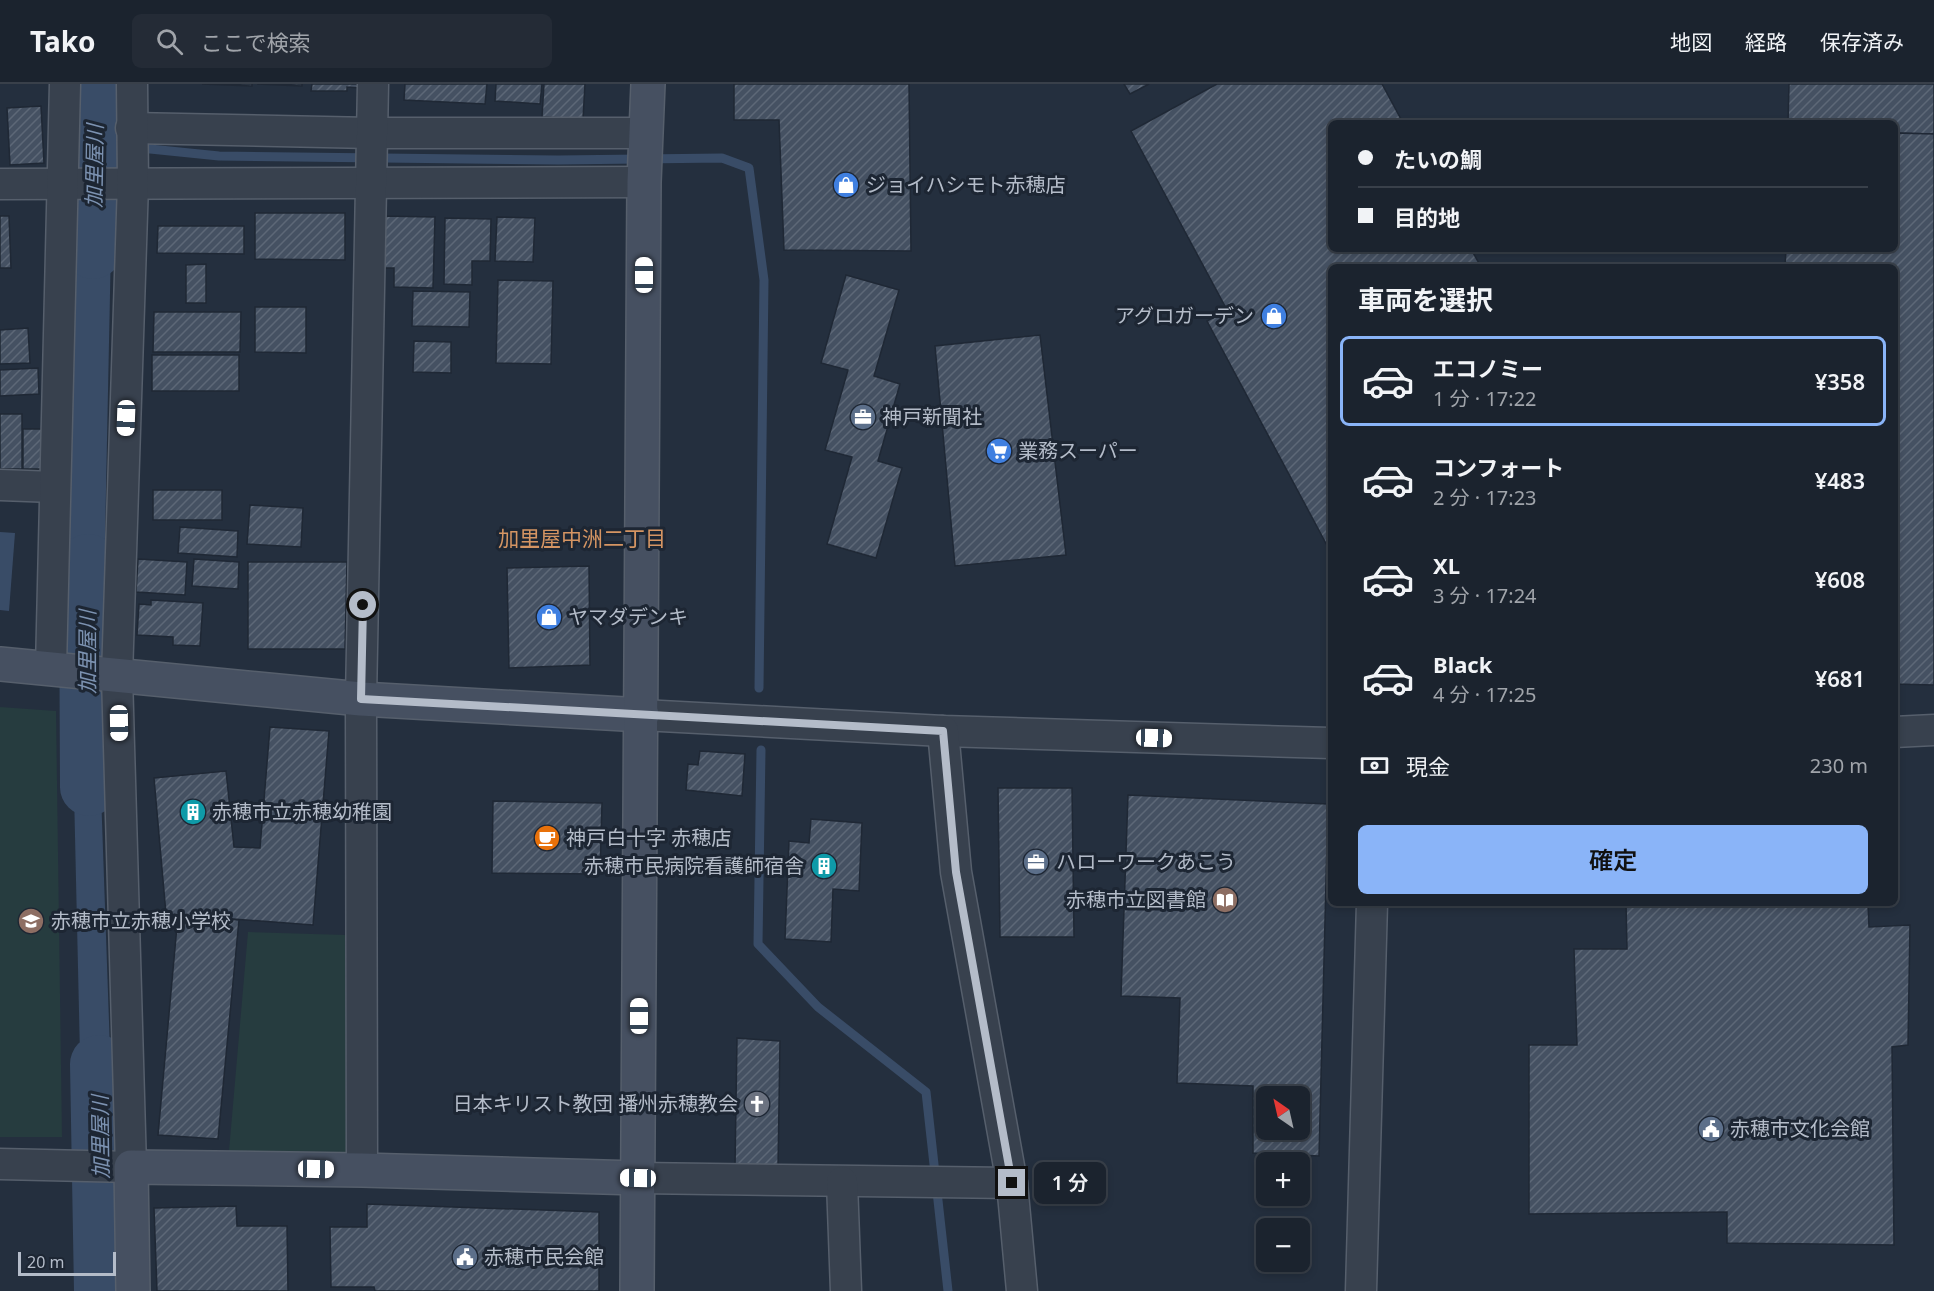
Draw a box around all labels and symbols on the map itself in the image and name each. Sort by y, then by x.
water label: 加里屋川 [79,122,109,208]
shop icon: ジョイハシモト赤穂店 [831,170,861,200]
place label: ジョイハシモト赤穂店 [866,171,1066,198]
car [635,257,653,293]
shop icon: アグロガーデン [1259,301,1289,331]
place label: アグロガーデン [1115,302,1254,329]
car [116,400,136,436]
office icon: 神戸新聞社 [848,402,878,432]
place label: 神戸新聞社 [882,403,982,430]
supermarket icon: 業務スーパー [984,436,1014,466]
place label: 業務スーパー [1018,437,1138,464]
district label: 加里屋中洲二丁目 [498,524,666,552]
route start [349,591,376,618]
shop icon: ヤマダデンキ [534,602,564,632]
place label: ヤマダデンキ [568,603,688,630]
water label: 加里屋川 [73,608,101,694]
car [110,705,128,741]
car [1136,728,1172,748]
building icon: 赤穂市立赤穂幼稚園 [178,797,208,827]
place label: 赤穂市立赤穂幼稚園 [212,798,392,825]
cafe icon: 神戸白十字 赤穂店 [532,823,562,853]
place label: 神戸白十字 赤穂店 [566,824,731,851]
office icon: ハローワークあこう [1021,847,1051,877]
place label: ハローワークあこう [1056,848,1236,875]
building icon: 赤穂市民病院看護師宿舎 [809,851,839,881]
place label: 赤穂市民病院看護師宿舎 [584,852,804,879]
library icon: 赤穂市立図書館 [1210,885,1240,915]
place label: 赤穂市立図書館 [1066,886,1206,913]
school or university icon: 赤穂市立赤穂小学校 [16,906,46,936]
place label: 赤穂市立赤穂小学校 [51,907,231,934]
car [630,998,648,1034]
north arrow [1256,1086,1310,1140]
church icon: 日本キリスト教団 播州赤穂教会 [742,1089,772,1119]
place label: 日本キリスト教団 播州赤穂教会 [453,1090,738,1117]
water label: 加里屋川 [85,1093,115,1179]
public building icon: 赤穂市文化会館 [1696,1114,1726,1144]
place label: 赤穂市文化会館 [1730,1115,1870,1142]
car [298,1160,334,1178]
callout: 1 分 [1033,1162,1105,1204]
car [620,1169,656,1187]
route end [998,1169,1025,1196]
public building icon: 赤穂市民会館 [450,1242,480,1272]
place label: 赤穂市民会館 [484,1243,604,1270]
scale bar [18,1249,116,1276]

